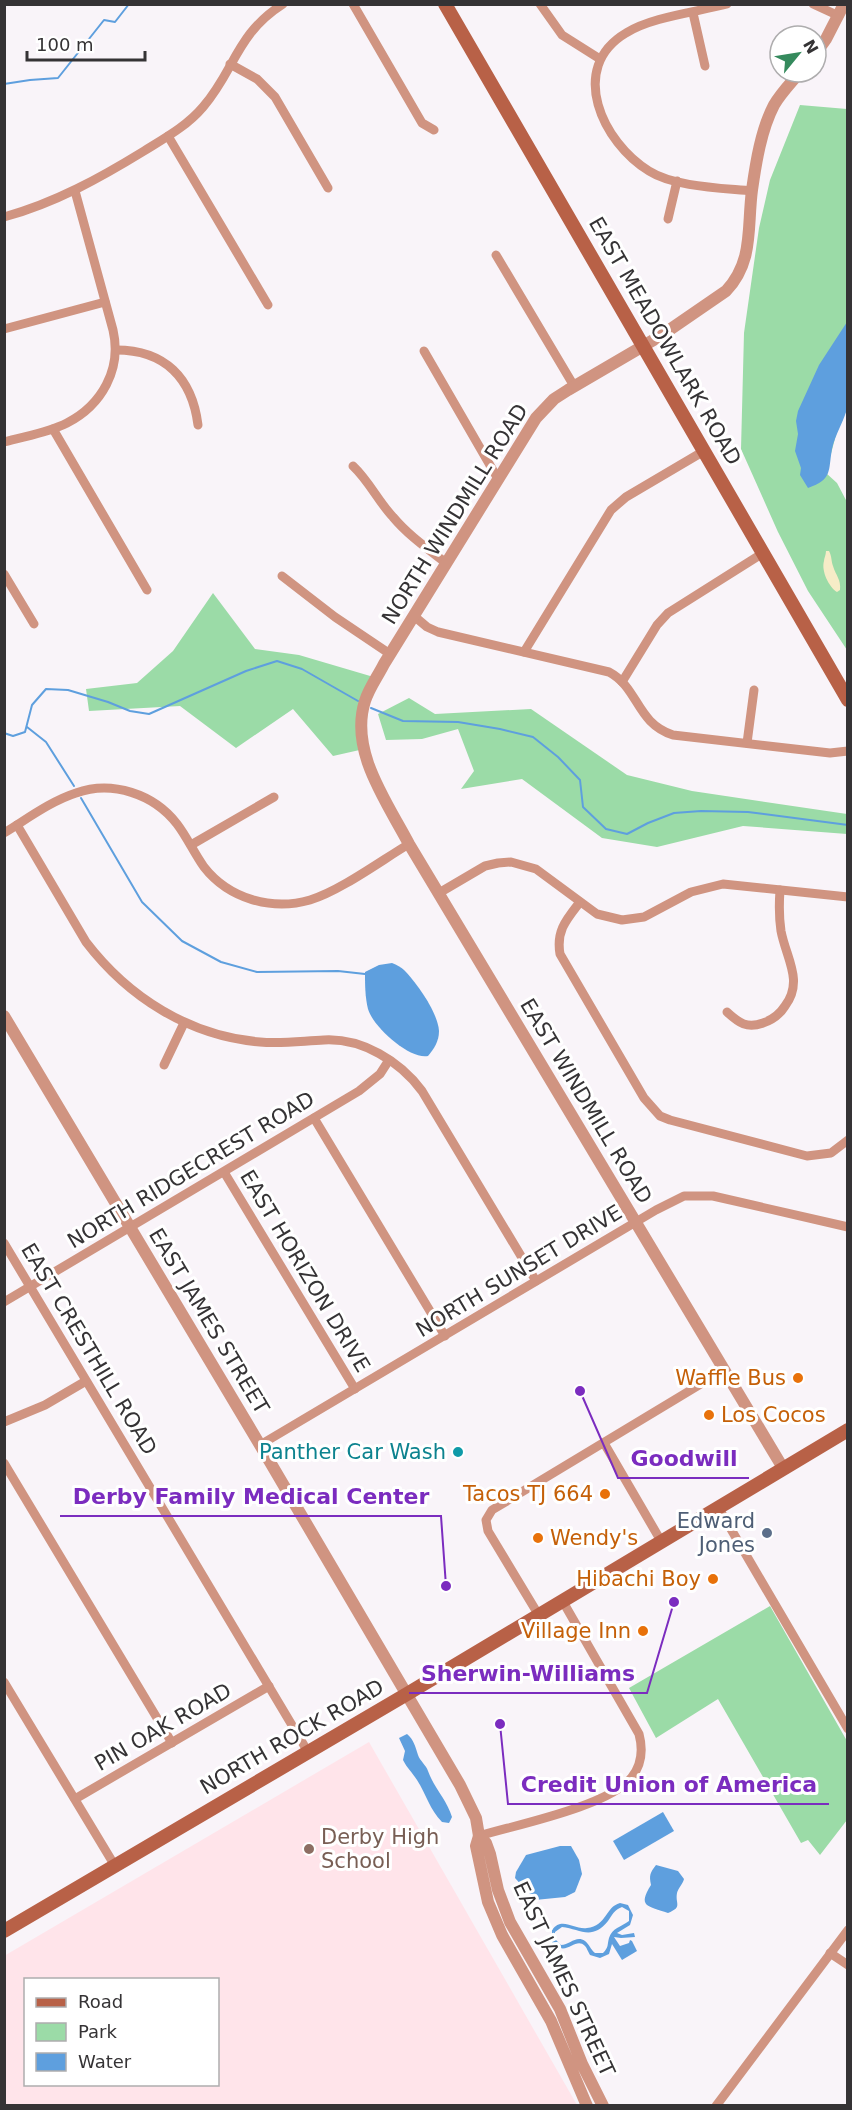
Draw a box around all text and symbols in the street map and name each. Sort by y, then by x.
scale bar [27,24,146,62]
north arrow [768,24,828,84]
text: 100 m [36,34,94,55]
text: N [799,36,822,57]
street label: EAST MEADOWLARK ROAD [584,213,746,469]
street label: NORTH WINDMILL ROAD [377,399,533,629]
street label: EAST WINDMILL ROAD [515,994,657,1208]
street label: NORTH RIDGECREST ROAD [63,1087,319,1253]
street label: EAST HORIZON DRIVE [235,1166,375,1376]
street label: NORTH SUNSET DRIVE [412,1200,626,1342]
street label: EAST JAMES STREET [144,1224,274,1418]
street label: EAST CRESTHILL ROAD [16,1239,162,1459]
place label: Waffle Bus [675,1366,786,1390]
marker: Waffle Bus [791,1371,805,1385]
place label: Los Cocos [721,1403,826,1427]
marker: Los Cocos [702,1408,716,1422]
callout: Goodwill [618,1438,749,1478]
place label: Panther Car Wash [259,1440,446,1464]
marker: Panther Car Wash [451,1445,465,1459]
text: Goodwill [631,1446,737,1471]
callout: Derby Family Medical Center [60,1476,441,1516]
place label: Tacos TJ 664 [462,1482,593,1506]
text: Derby Family Medical Center [73,1484,429,1509]
marker: Tacos TJ 664 [598,1487,612,1501]
place label: Edward Jones [677,1509,755,1557]
place label: Wendy's [550,1526,638,1550]
marker: Edward Jones [760,1526,774,1540]
marker: Wendy's [531,1531,545,1545]
place label: Hibachi Boy [576,1567,701,1591]
marker: Hibachi Boy [706,1572,720,1586]
place label: Village Inn [521,1619,631,1643]
marker: Village Inn [636,1624,650,1638]
callout: Sherwin-Williams [409,1653,647,1693]
text: Sherwin-Williams [421,1661,635,1686]
street label: NORTH ROCK ROAD [196,1675,388,1799]
street label: PIN OAK ROAD [91,1678,235,1776]
callout: Credit Union of America [508,1764,829,1804]
text: Credit Union of America [521,1772,817,1797]
place label: Derby High School [321,1825,439,1873]
marker: Derby High School [302,1842,316,1856]
street label: EAST JAMES STREET [508,1878,620,2080]
legend [24,1978,219,2086]
text: Road [78,1991,123,2012]
text: Park [78,2021,117,2042]
text: Water [78,2051,132,2072]

